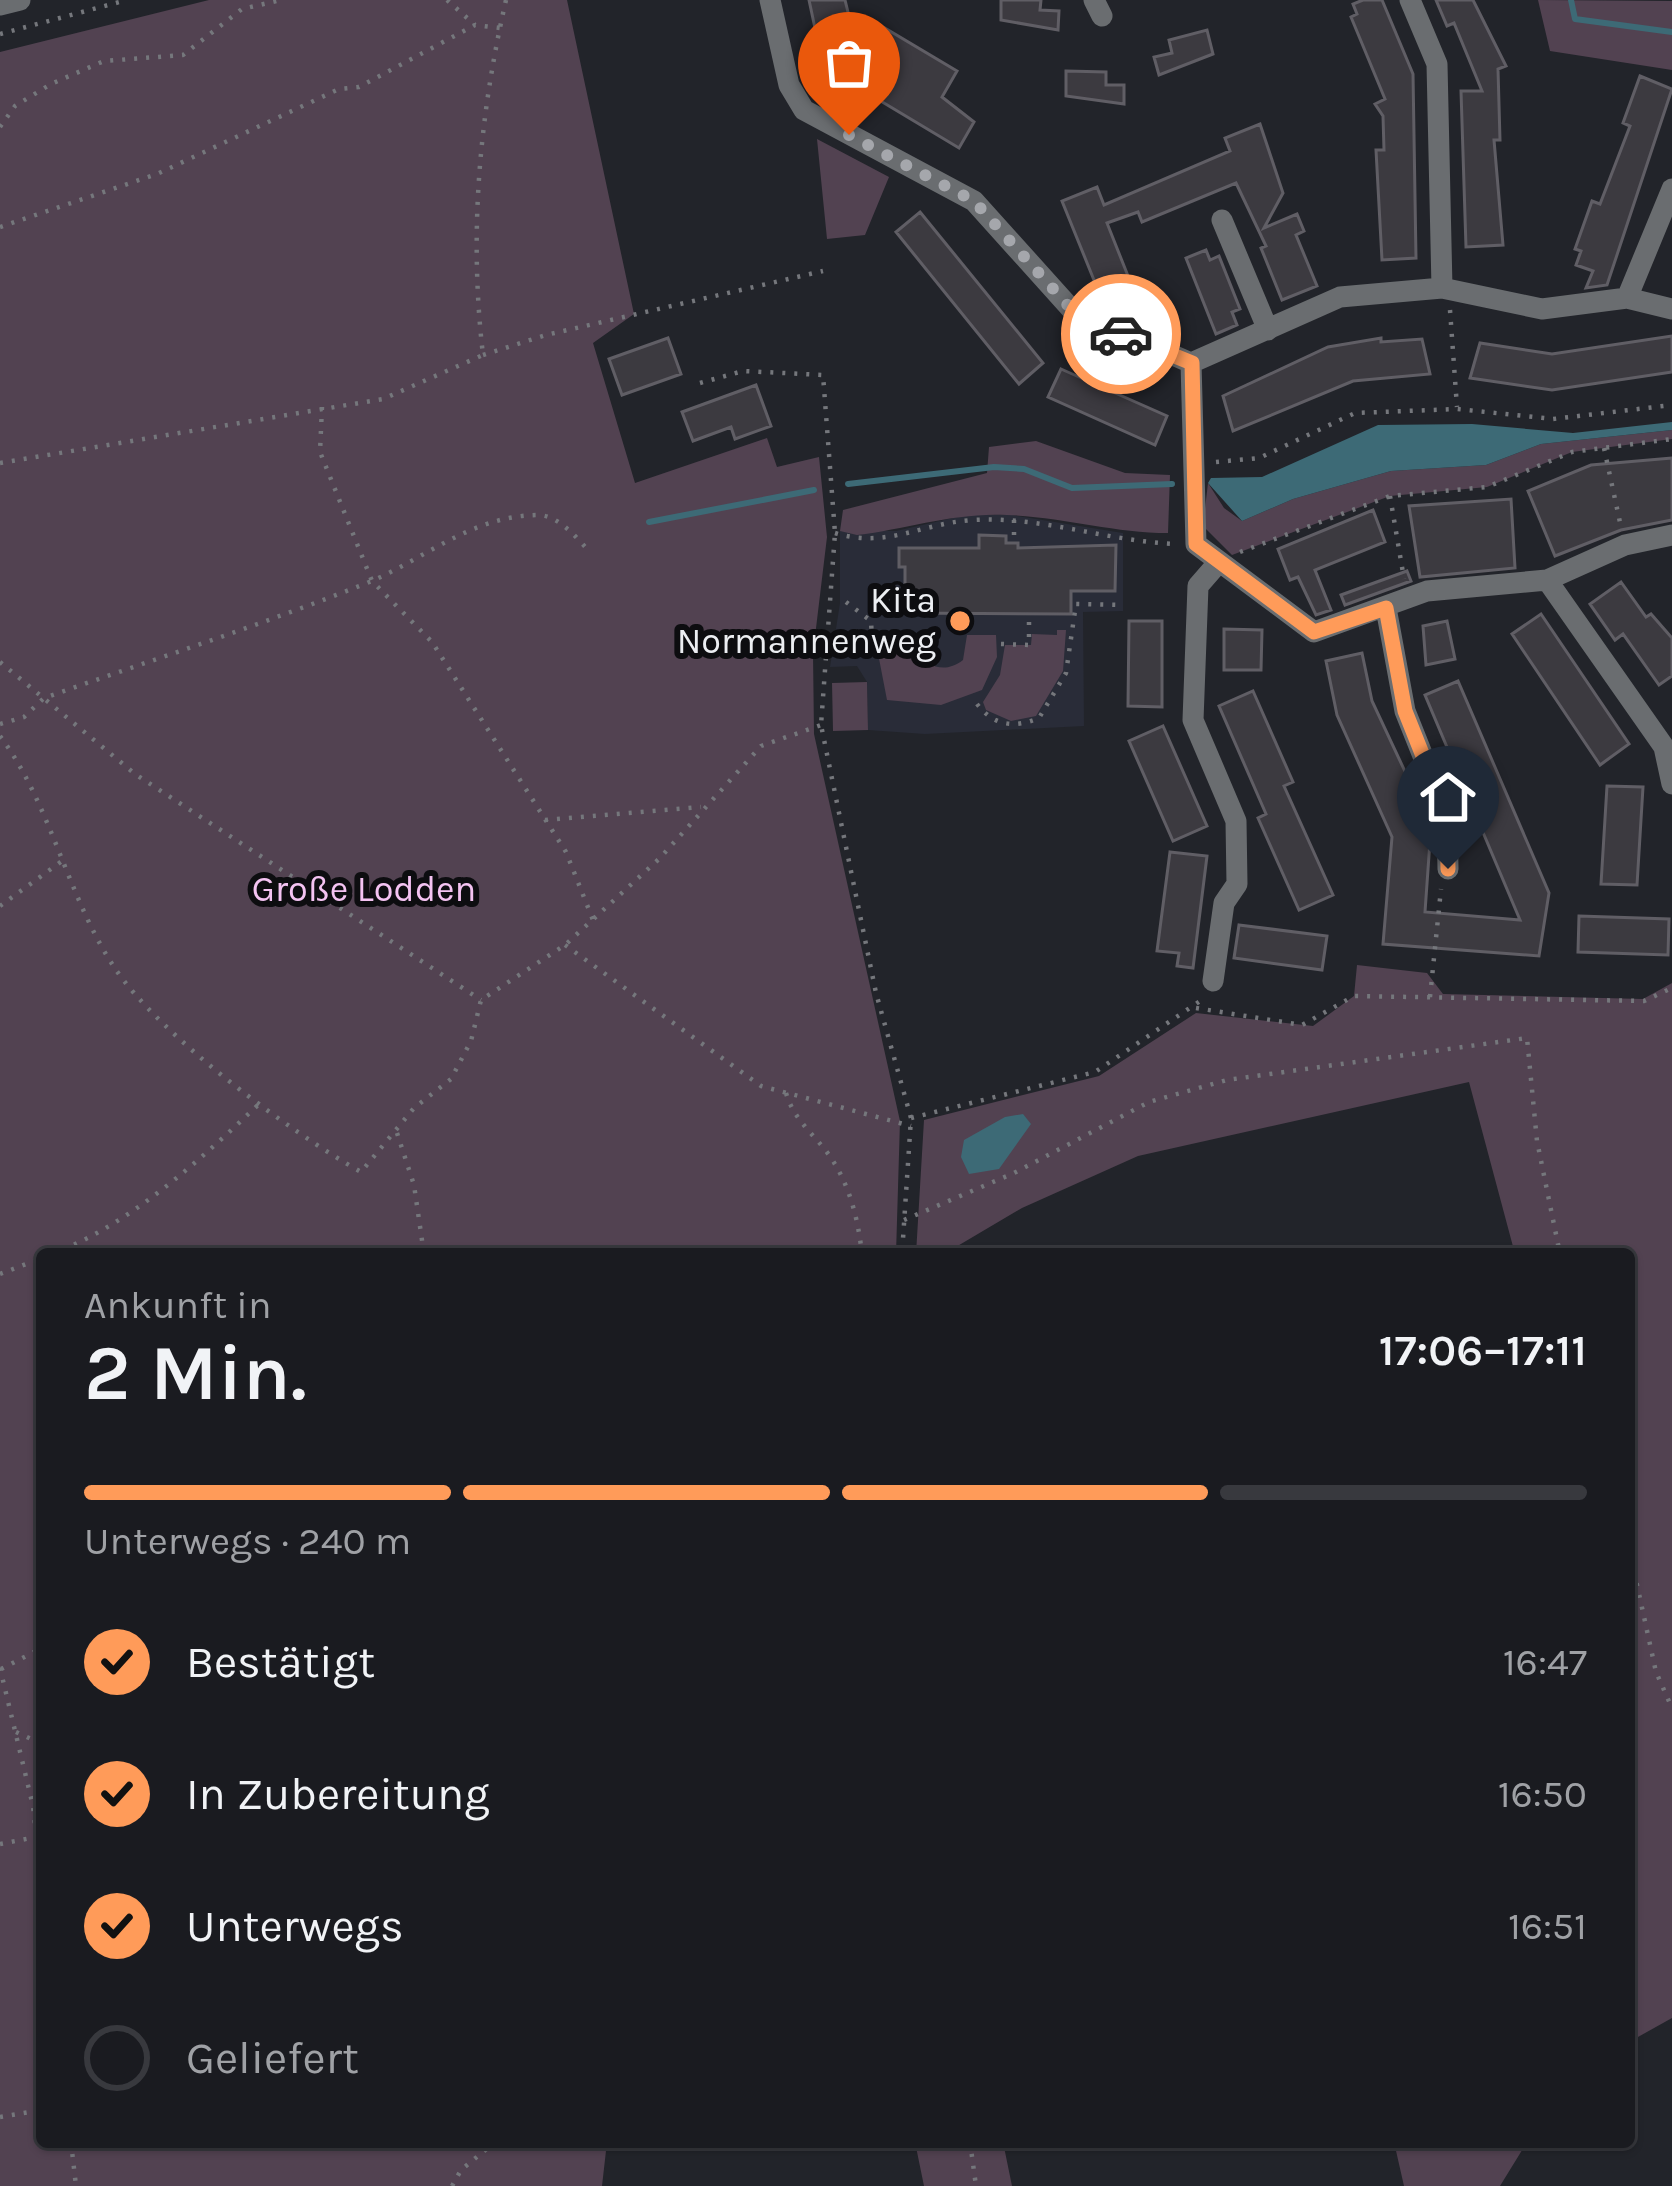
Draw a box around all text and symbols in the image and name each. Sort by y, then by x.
pin [798,12,900,135]
icon: bag [816,30,882,96]
courier [1061,274,1181,394]
icon: car [1088,301,1154,367]
place label: Kita Normannenweg [677,579,936,662]
marker: Kita Normannenweg [947,608,973,634]
pin [1397,746,1499,869]
icon: home [1415,764,1481,830]
park label: Große Lodden [252,868,476,910]
text: Ankunft in [84,1282,272,1328]
text: 17:06–17:11 [1379,1324,1587,1376]
text: 2 Min. [84,1327,307,1419]
text: Unterwegs · 240 m [84,1518,411,1564]
icon: check [84,1629,150,1695]
text: Bestätigt [186,1636,375,1688]
text: 16:47 [1503,1639,1587,1685]
icon: check [84,1761,150,1827]
text: In Zubereitung [186,1768,490,1820]
text: 16:50 [1498,1771,1587,1817]
icon: check [84,1893,150,1959]
text: Unterwegs [186,1900,404,1952]
text: 16:51 [1508,1903,1587,1949]
text: Geliefert [186,2032,359,2084]

